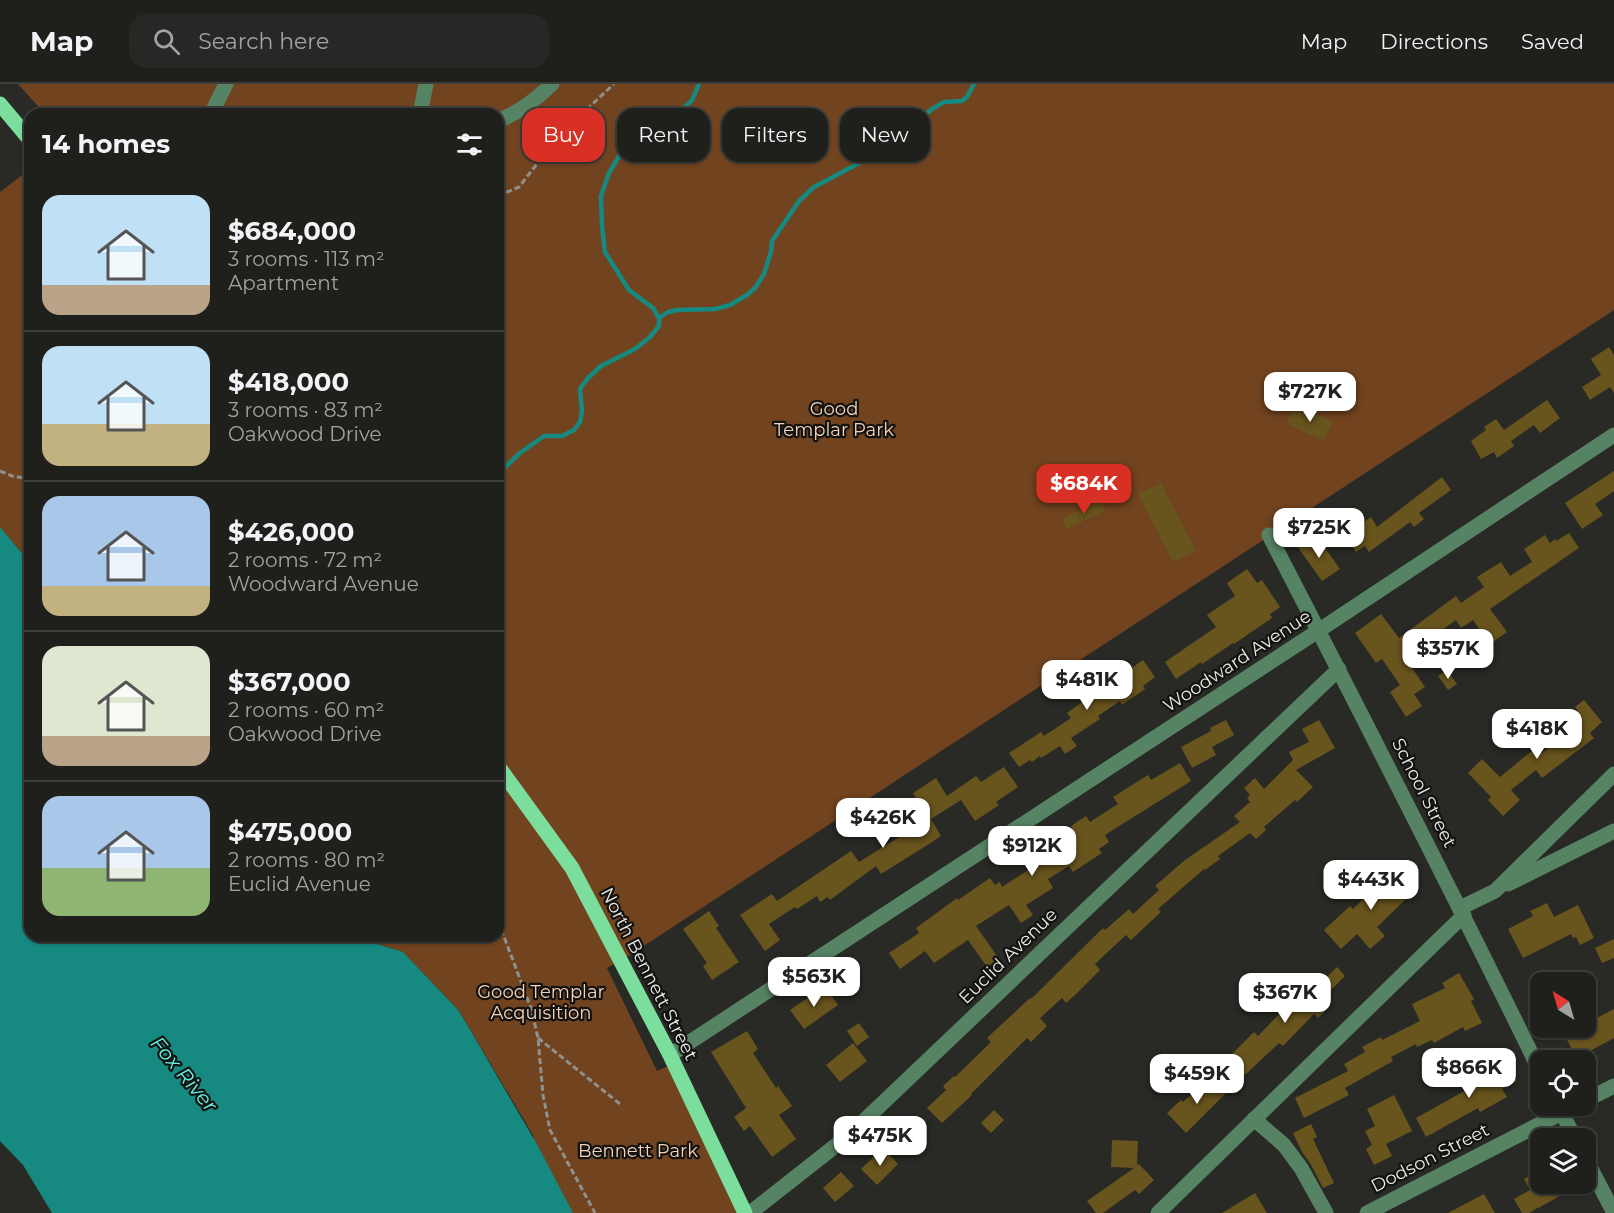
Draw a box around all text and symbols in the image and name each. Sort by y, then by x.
search box [129,14,549,68]
text: Map [30,24,93,58]
icon: search [150,25,183,58]
text: Search here [198,28,329,55]
text: Map [1301,29,1347,54]
text: Directions [1380,29,1488,54]
text: Saved [1521,29,1584,54]
chip: Buy [522,108,605,162]
chip: Rent [617,108,710,162]
chip: Filters [722,108,828,162]
chip: New [840,108,930,162]
text: 14 homes [42,128,170,160]
icon: filters [453,128,486,161]
text: $684,000 [228,215,356,247]
icon: home [90,219,162,291]
text: 3 rooms · 113 m² [228,247,385,271]
text: Apartment [228,271,339,295]
text: $418,000 [228,366,349,398]
icon: home [90,370,162,442]
pin: $727K [1268,372,1352,423]
text: $727K [1278,379,1342,403]
text: 3 rooms · 83 m² [228,398,383,422]
park label: Good Templar Park [774,398,894,441]
text: Oakwood Drive [228,422,382,446]
pin: $684K [1042,464,1126,515]
text: $684K [1050,471,1118,495]
pin: $725K [1277,508,1361,559]
text: $725K [1287,515,1351,539]
text: $426,000 [228,516,354,548]
icon: home [90,520,162,592]
text: 2 rooms · 72 m² [228,548,382,572]
text: Woodward Avenue [228,572,419,596]
street label: Woodward Avenue [1159,605,1315,717]
pin: $357K [1406,629,1490,680]
text: $357K [1416,636,1480,660]
pin: $481K [1045,660,1129,711]
text: $367,000 [228,666,351,698]
text: $481K [1056,667,1118,691]
icon: home [90,670,162,742]
text: 2 rooms · 60 m² [228,698,384,722]
pin: $418K [1495,709,1579,760]
text: $418K [1506,716,1568,740]
text: Oakwood Drive [228,722,382,746]
street label: School Street [1387,735,1461,851]
pin: $426K [841,798,925,849]
text: $426K [850,805,916,829]
text: $475,000 [228,816,352,848]
icon: home [90,820,162,892]
pin: $912K [990,826,1074,877]
text: $912K [1002,833,1062,857]
text: 2 rooms · 80 m² [228,848,385,872]
pin: $443K [1329,860,1413,911]
text: $443K [1337,867,1405,891]
text: Euclid Avenue [228,872,371,896]
street label: North Bennett Street [596,884,702,1064]
street label: Euclid Avenue [954,903,1062,1009]
pin: $563K [772,957,856,1008]
text: $563K [782,964,846,988]
north arrow [1530,972,1596,1038]
map controls [1530,972,1596,1194]
pin: $367K [1243,973,1327,1024]
text: $367K [1253,980,1317,1004]
park label: Good Templar Acquisition [477,981,605,1024]
water label: Fox River [146,1031,223,1117]
pin: $866K [1427,1048,1511,1099]
button: locate [1530,1050,1596,1116]
pin: $459K [1155,1054,1239,1105]
text: $866K [1436,1055,1502,1079]
text: $459K [1164,1061,1230,1085]
pin: $475K [838,1116,922,1167]
street label: Dodson Street [1367,1119,1493,1197]
text: $475K [848,1123,912,1147]
button: layers [1530,1128,1596,1194]
park label: Bennett Park [578,1140,698,1162]

